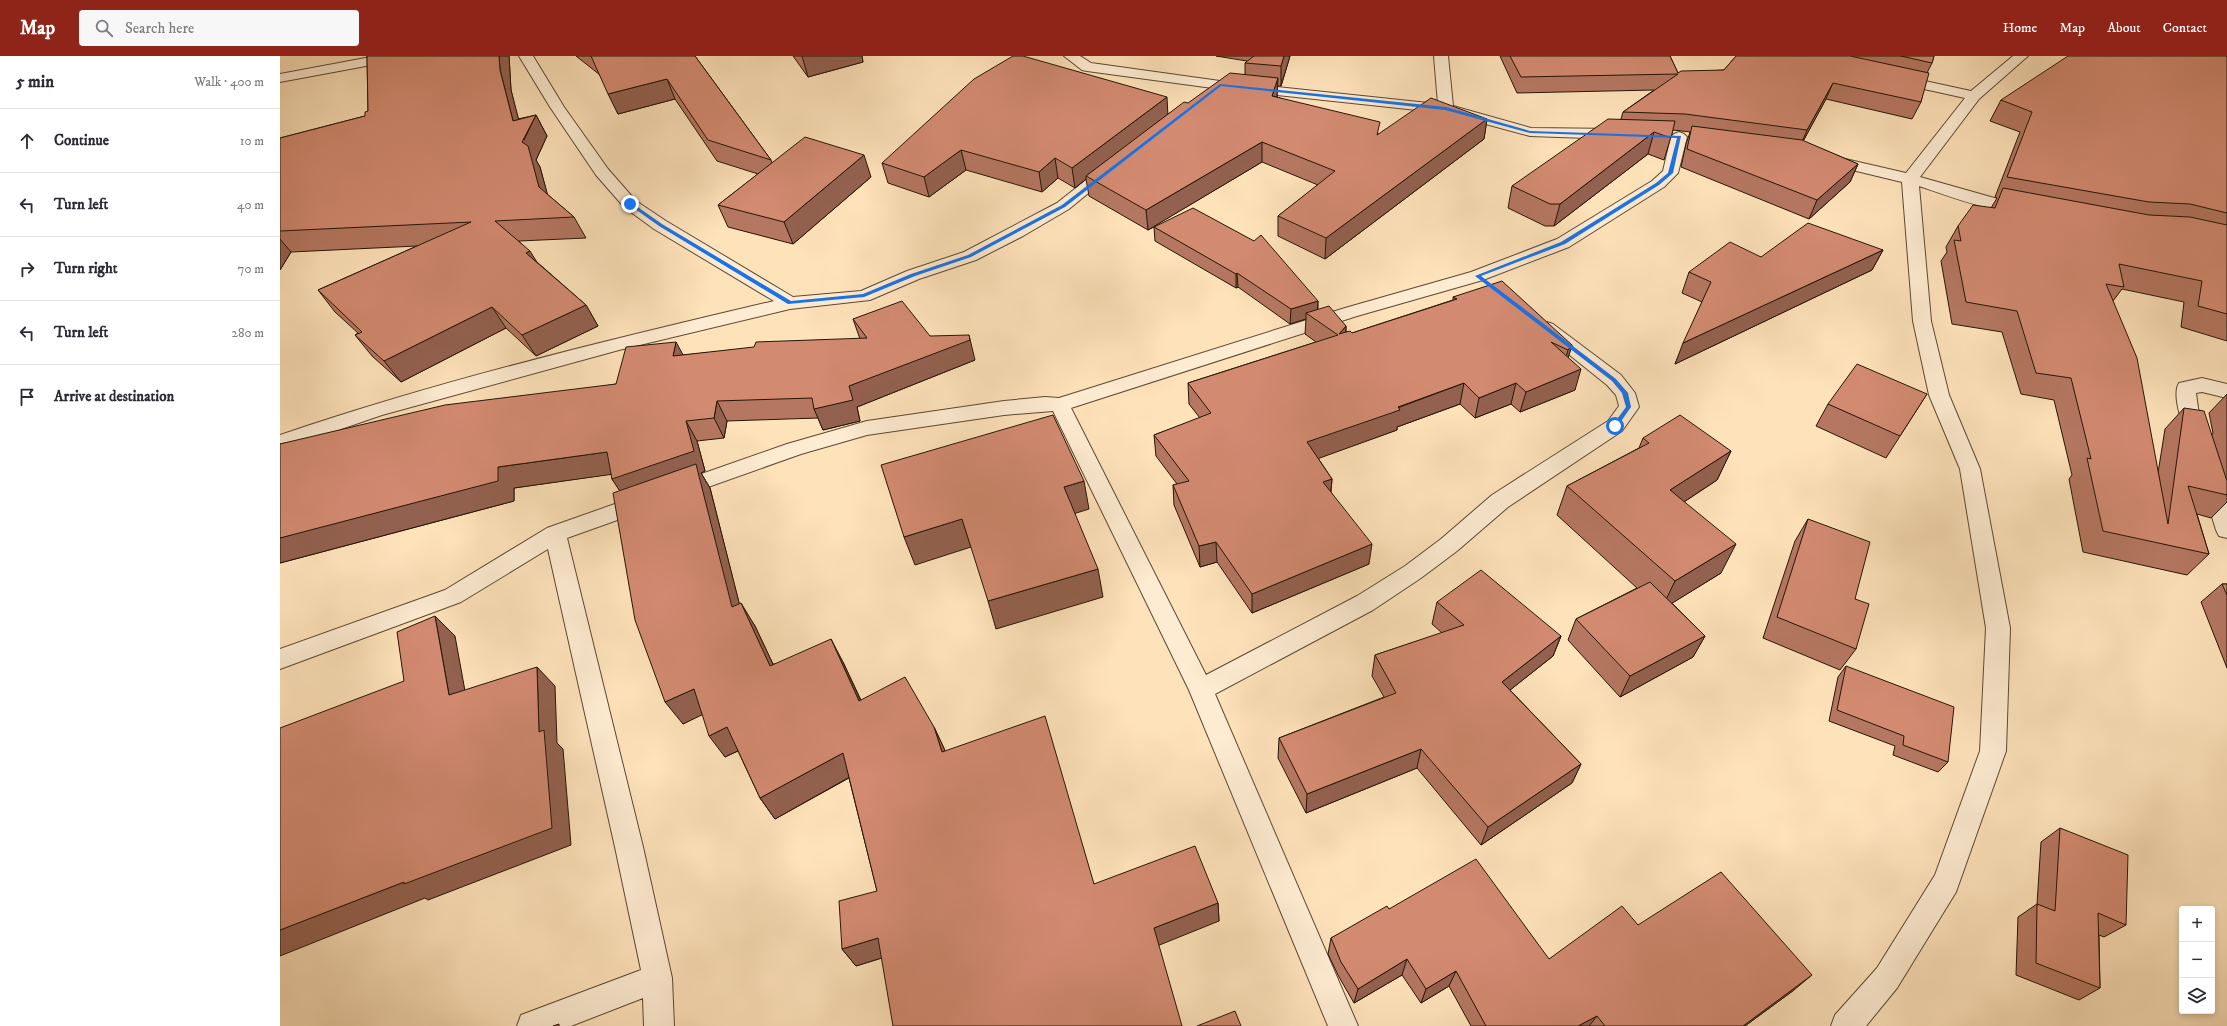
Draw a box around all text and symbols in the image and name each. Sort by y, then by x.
search box [79,10,359,46]
text: Map [20,17,55,40]
icon: search [93,17,115,39]
text: Search here [125,19,194,38]
text: Home [2003,19,2037,37]
text: Map [2059,19,2085,37]
text: About [2107,19,2141,37]
text: Contact [2163,19,2207,37]
text: 5 min [16,71,54,93]
text: Walk · 400 m [194,74,264,90]
icon: ahead [16,130,38,152]
text: Continue [54,131,109,150]
text: 10 m [240,133,264,149]
icon: left [16,194,38,216]
text: Turn left [54,195,108,214]
route end [621,195,639,213]
text: 40 m [237,197,264,213]
icon: right [16,258,38,280]
text: Turn right [54,259,117,278]
text: 70 m [238,261,264,277]
icon: left [16,322,38,344]
text: Turn left [54,323,108,342]
text: 280 m [232,325,264,341]
icon: arrive [16,386,38,408]
text: Arrive at destination [54,387,174,406]
route start [1606,417,1624,435]
map controls [2179,906,2215,1014]
button: + [2179,906,2215,942]
button: − [2179,942,2215,978]
button: layers [2179,978,2215,1014]

